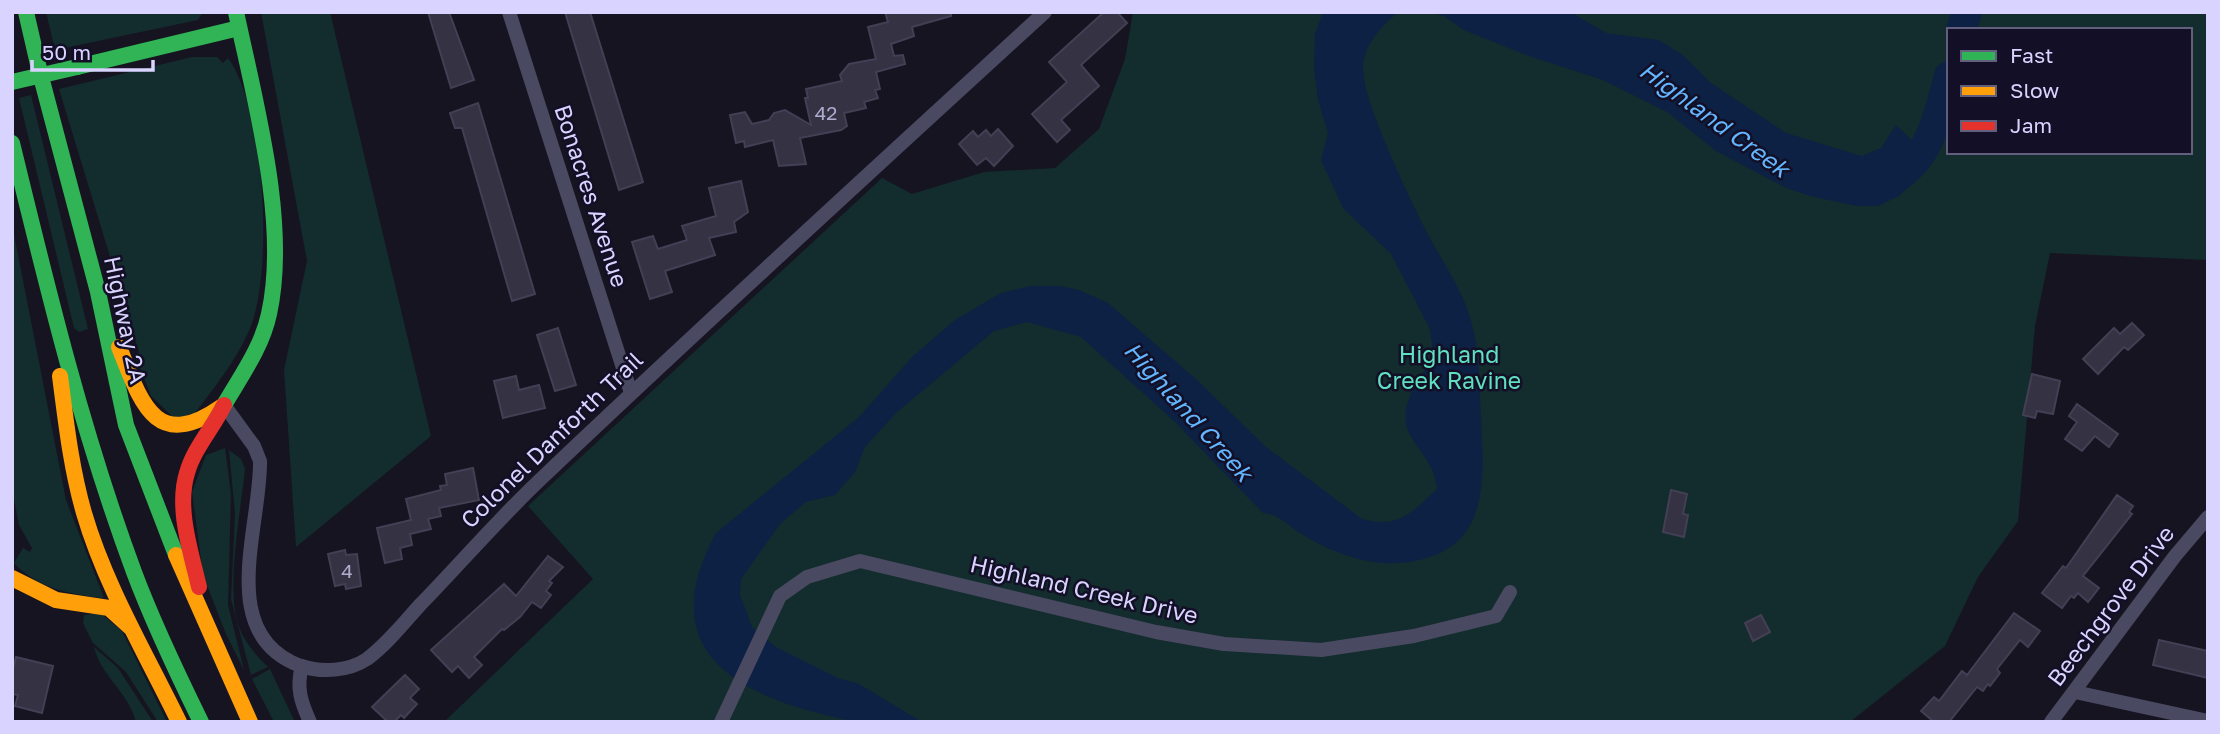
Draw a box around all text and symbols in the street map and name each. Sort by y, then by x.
scale bar [32,28,152,72]
legend [1947,28,2192,154]
text: 50 m [42,39,91,65]
text: Fast [2010,42,2053,68]
water label: Highland Creek [1634,55,1797,185]
text: Slow [2010,77,2059,103]
street label: Bonacres Avenue [549,101,635,290]
house number: 42 [815,101,837,124]
text: Jam [2010,112,2052,138]
street label: Highway 2A [99,253,153,386]
water label: Highland Creek [1118,335,1261,489]
park label: Highland Creek Ravine [1377,340,1521,394]
street label: Colonel Danforth Trail [454,345,648,533]
street label: Beechgrove Drive [2041,520,2180,691]
street label: Highland Creek Drive [967,549,1201,629]
house number: 4 [341,559,353,582]

